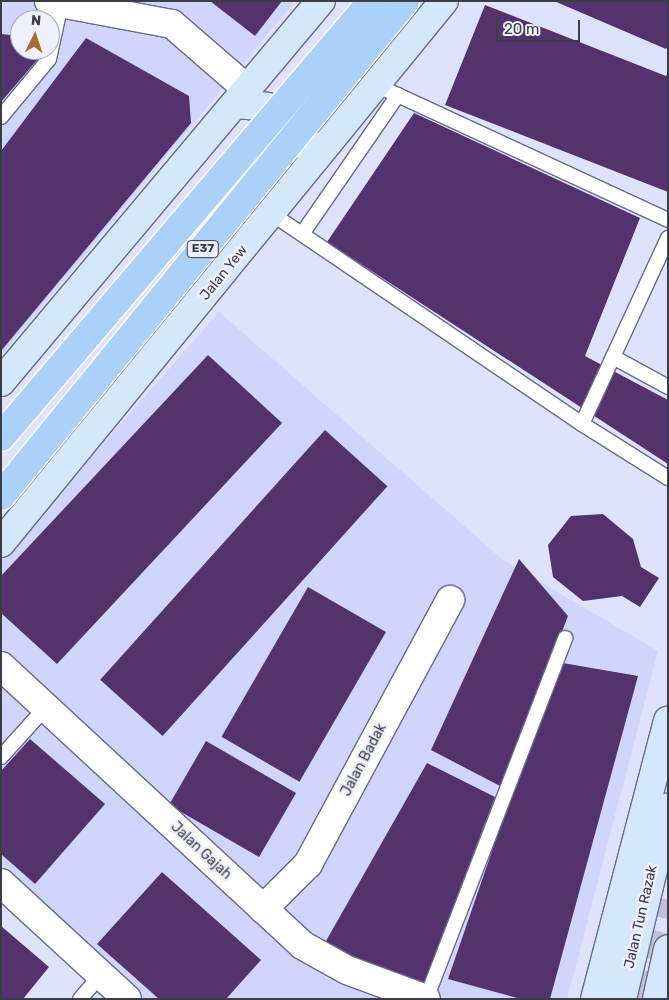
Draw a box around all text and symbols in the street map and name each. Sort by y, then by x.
north arrow [10,10,60,60]
scale bar [499,10,583,42]
text: N [30,12,42,29]
text: 20 m [504,20,539,38]
road number: E37 [187,240,219,258]
street label: Jalan Yew [197,242,251,304]
street label: Jalan Badak [338,721,390,799]
street label: Jalan Gajah [167,819,235,883]
street label: Jalan Tun Razak [621,864,661,970]

